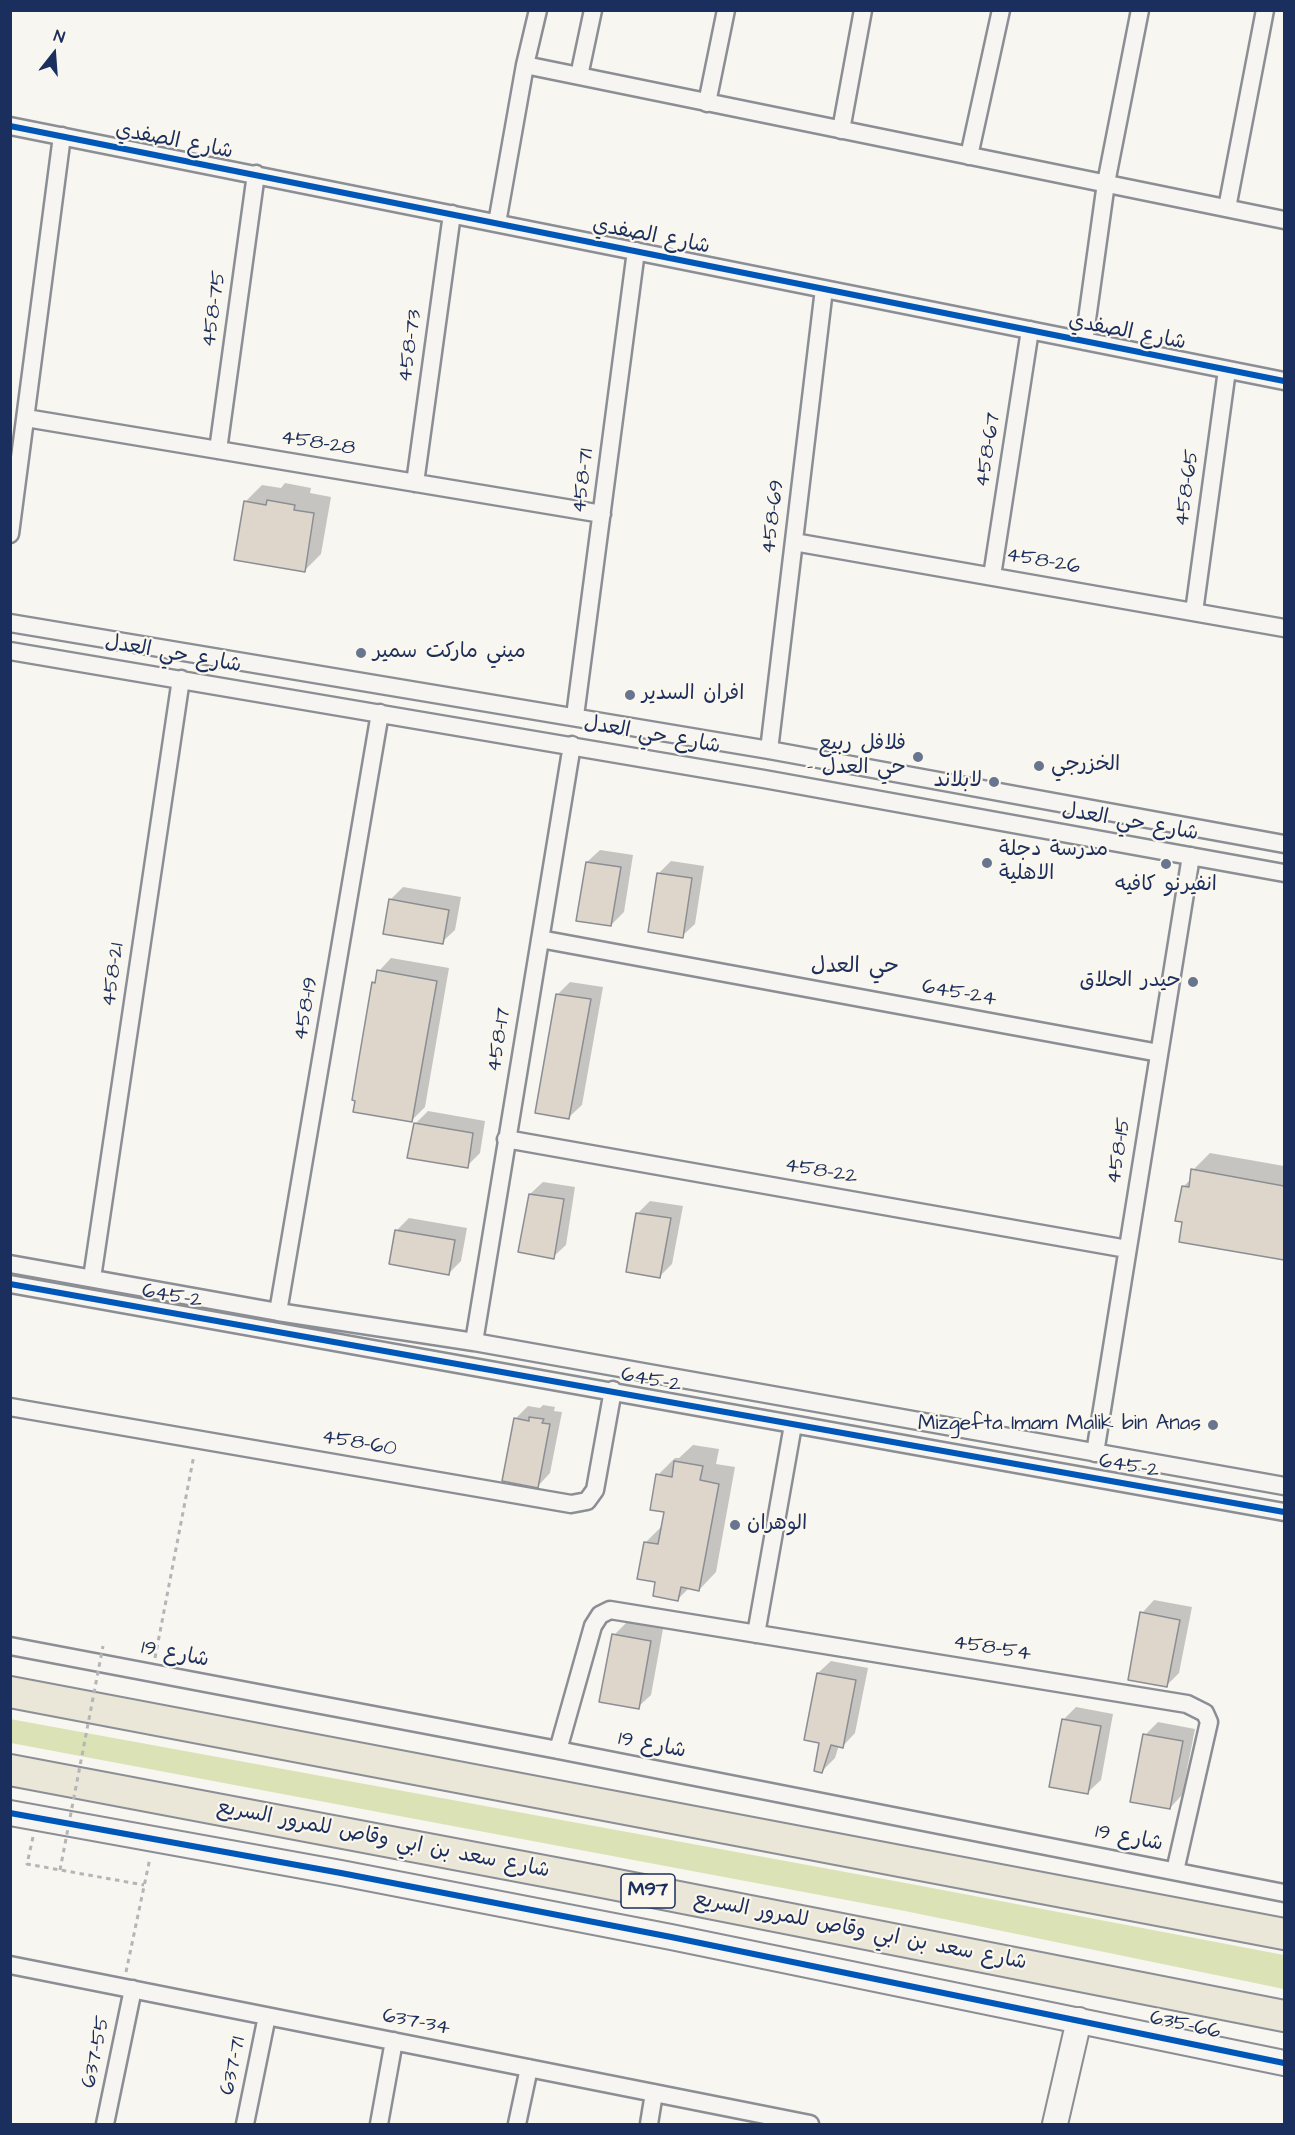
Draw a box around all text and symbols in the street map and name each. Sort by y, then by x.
north arrow [24,24,84,84]
text: N [51,25,67,49]
street label: شارع الصفدي [113,118,235,166]
street label: شارع الصفدي [590,213,712,261]
street label: 458-75 [197,269,233,349]
street label: 458-73 [393,308,429,384]
street label: شارع الصفدي [1066,309,1188,357]
street label: 458-67 [971,411,1007,489]
street label: 458-28 [279,426,357,462]
street label: 458-71 [568,447,600,515]
street label: 458-65 [1170,448,1206,528]
street label: 458-69 [757,479,791,555]
street label: 458-26 [1004,543,1082,581]
street label: شارع حي العدل [103,631,243,679]
place label: ميني ماركت سمير [373,640,526,666]
marker: ميني ماركت سمير [354,646,368,660]
place label: افران السدير [642,682,744,708]
marker: افران السدير [623,688,637,702]
street label: شارع حي العدل [582,712,722,760]
place label: فلافل ربيع - حي العدل [807,732,906,782]
marker: فلافل ربيع - حي العدل [911,750,925,764]
place label: الخزرجي [1051,753,1120,779]
marker: الخزرجي [1032,759,1046,773]
place label: لابلاند [934,769,982,795]
marker: لابلاند [987,775,1001,789]
street label: شارع حي العدل [1060,799,1200,847]
place label: مدرسة دجلة الاهلية [999,838,1108,888]
marker: مدرسة دجلة الاهلية [980,856,994,870]
marker: انفيرنو كافيه [1159,857,1173,871]
place label: انفيرنو كافيه [1115,873,1217,899]
street label: 458-21 [97,942,131,1008]
district label: حي العدل [811,954,899,980]
place label: حيدر الحلاق [1079,969,1181,995]
street label: 458-19 [289,975,325,1043]
street label: 645-24 [920,975,998,1013]
marker: حيدر الحلاق [1186,975,1200,989]
street label: 458-17 [482,1006,518,1074]
street label: 458-15 [1102,1116,1138,1186]
street label: 458-22 [783,1153,859,1191]
street label: 645-2 [140,1279,204,1315]
street label: 645-2 [619,1363,683,1399]
place label: Mizgefta Imam Malik bin Anas [918,1412,1201,1438]
marker: Mizgefta Imam Malik bin Anas [1206,1418,1220,1432]
street label: 458-60 [320,1425,398,1463]
street label: 645-2 [1097,1449,1161,1485]
place label: الوهران [747,1512,807,1538]
marker: الوهران [728,1518,742,1532]
street label: 458-54 [951,1630,1033,1668]
street label: شارع 19 [139,1636,211,1674]
street label: شارع 19 [616,1727,688,1765]
street label: شارع سعد بن ابي وقاص للمرور السريع [214,1795,552,1885]
street label: شارع 19 [1093,1820,1165,1858]
road number: M97 [621,1874,675,1908]
street label: شارع سعد بن ابي وقاص للمرور السريع [691,1887,1029,1977]
street label: 637-34 [380,2004,452,2042]
street label: 635-66 [1147,2006,1223,2046]
street label: 637-55 [77,2014,117,2090]
street label: 637-71 [216,2035,252,2097]

